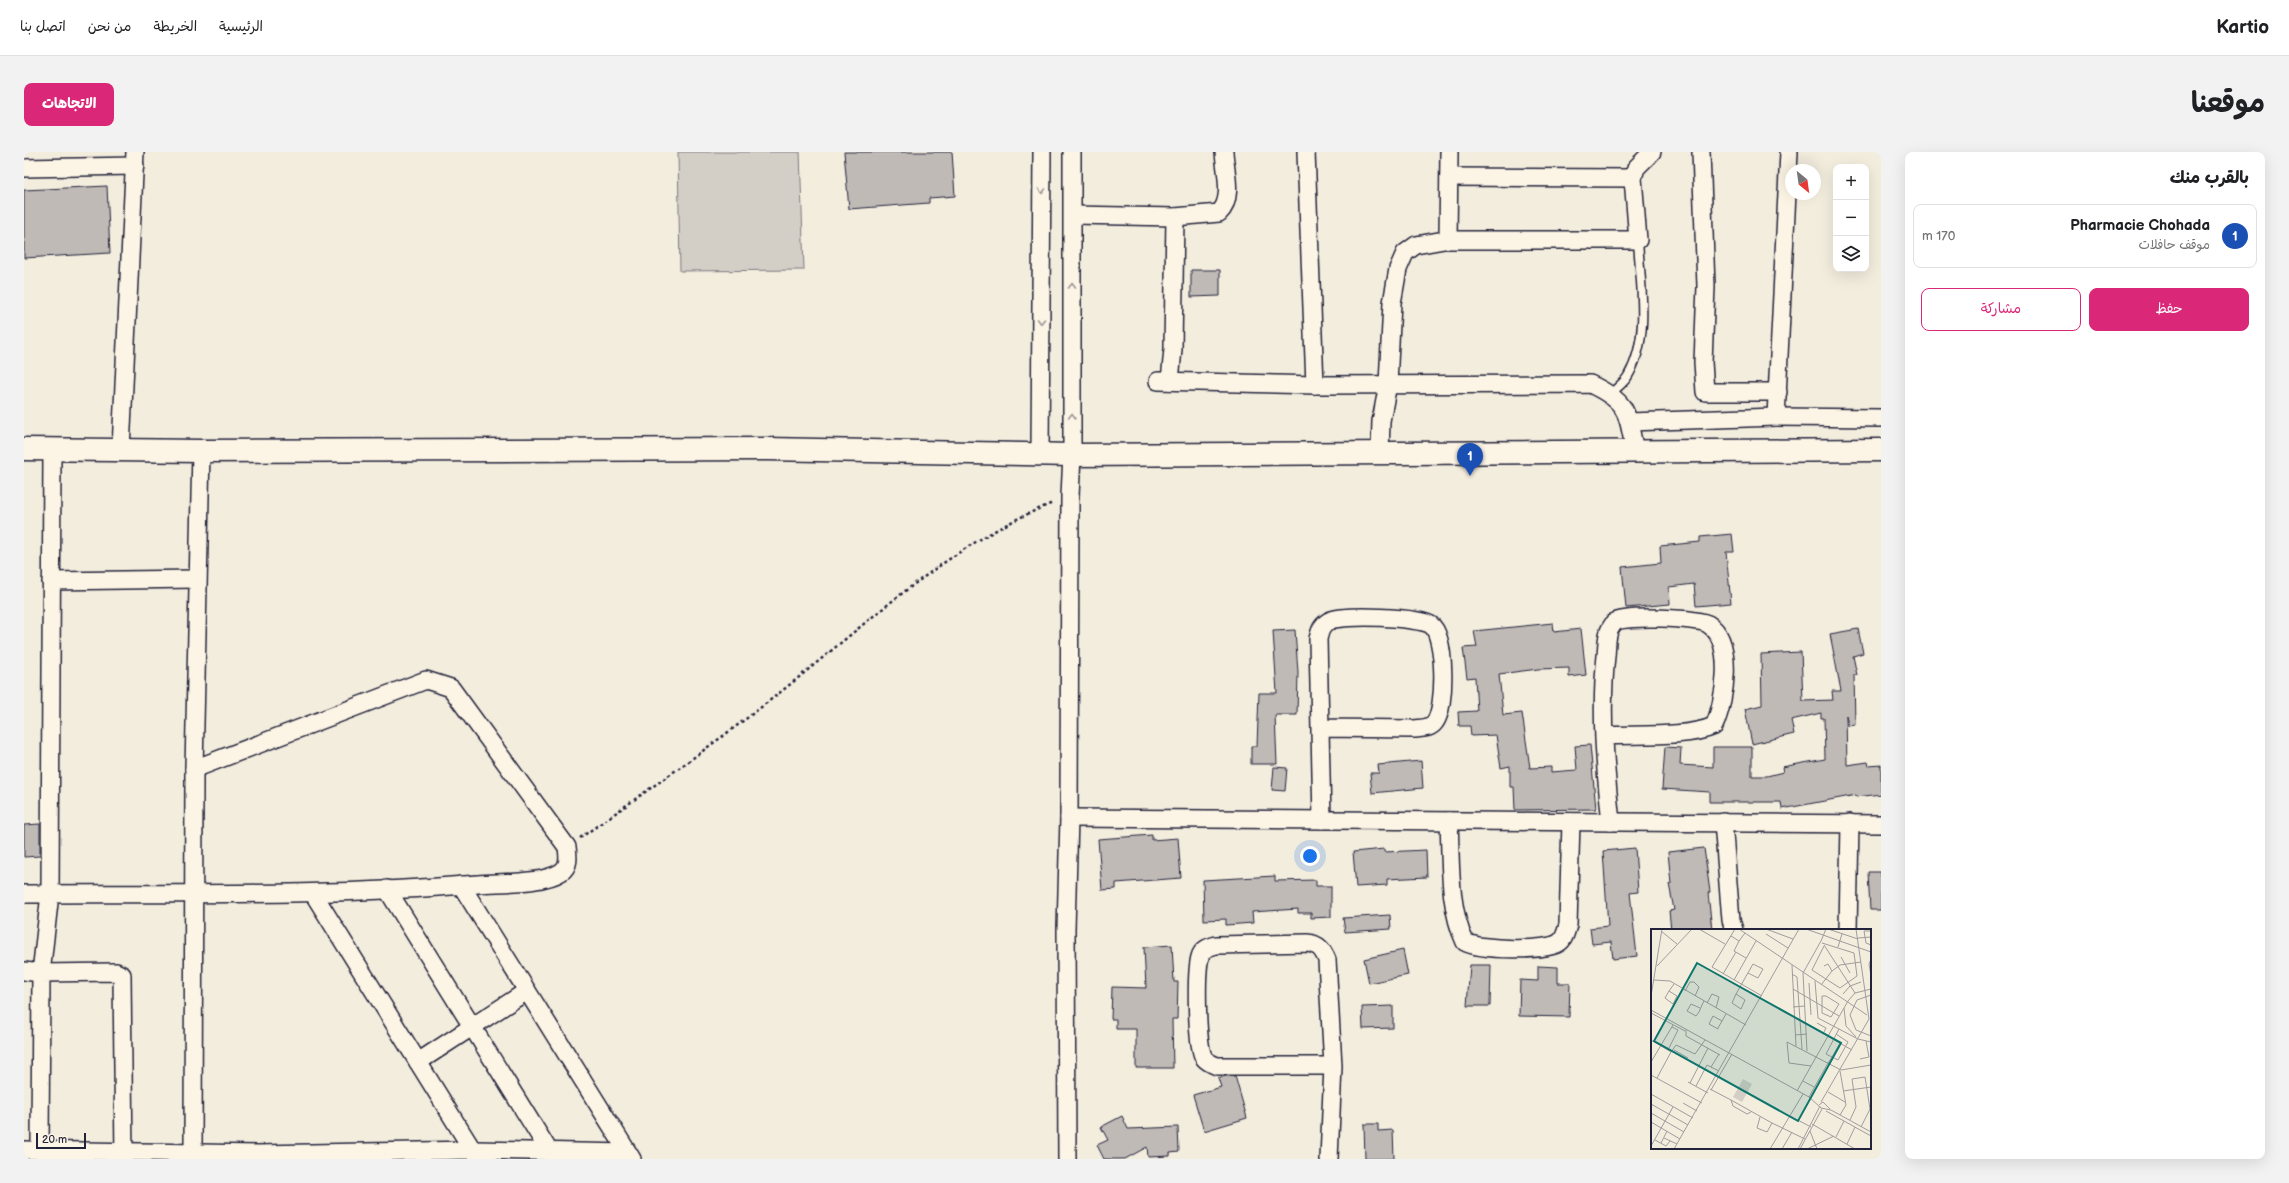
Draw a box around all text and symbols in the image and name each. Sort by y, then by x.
text: Kartio [2216,16,2269,39]
text: اتصل بنا [20,18,66,35]
text: من نحن [88,18,131,35]
text: الخريطة [153,18,197,35]
text: الرئيسية [219,18,263,35]
button: الاتجاهات [24,83,114,126]
text: موقعنا [2191,87,2265,120]
north arrow [1785,164,1821,200]
map controls [1833,164,1869,272]
button: + [1833,164,1869,200]
text: بالقرب منك [2170,168,2249,188]
one-way arrow [1038,188,1046,194]
button: − [1833,200,1869,236]
text: Pharmacie Chohada [2070,216,2210,235]
text: 170 m [1922,228,1955,244]
text: 1 [2232,228,2238,244]
button: layers [1833,236,1869,272]
text: موقف حافلات [2138,237,2210,253]
one-way arrow [1068,283,1076,289]
button: مشاركة [1921,288,2081,331]
button: حفظ [2089,288,2249,331]
one-way arrow [1037,318,1045,324]
one-way arrow [1068,413,1076,419]
pin: 1 [1457,443,1483,476]
your location [1300,846,1320,866]
inset map [1651,929,1871,1149]
scale bar [36,1131,86,1150]
text: 20 m [42,1133,67,1146]

